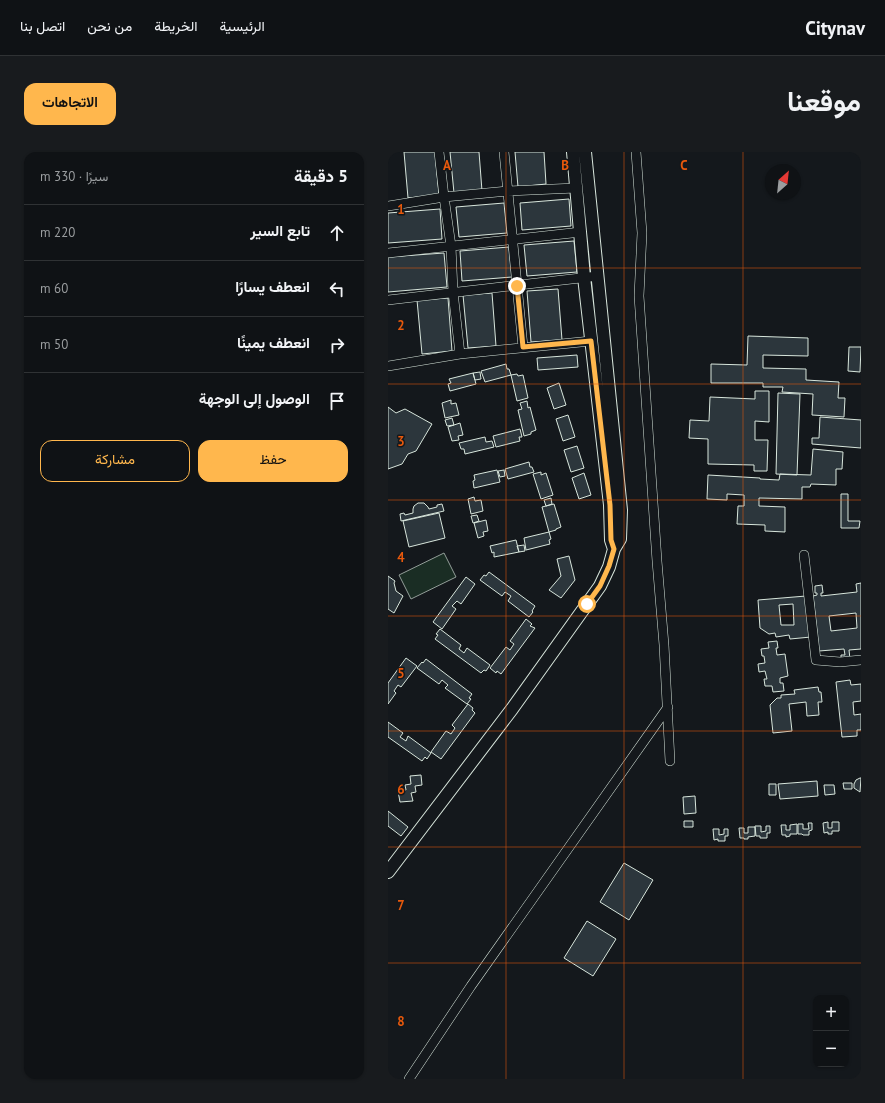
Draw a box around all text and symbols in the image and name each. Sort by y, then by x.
text: Citynav [805,16,865,40]
text: اتصل بنا [20,17,65,35]
text: من نحن [87,17,132,35]
text: الخريطة [154,17,197,35]
text: الرئيسية [219,17,265,35]
text: موقعنا [787,82,861,119]
button: الاتجاهات [24,83,116,125]
text: A [443,157,451,174]
text: B [561,157,569,174]
text: C [680,157,688,174]
north arrow [765,164,801,200]
text: 5 دقيقة [294,165,348,187]
text: سيرًا · 330 m [40,168,108,185]
text: 1 [397,201,405,218]
text: تابع السير [250,221,310,240]
icon: ahead [326,222,348,244]
text: 220 m [40,224,75,241]
text: انعطف يسارًا [235,277,310,296]
route end [508,277,526,295]
icon: left [326,278,348,300]
text: 60 m [40,280,68,297]
text: 2 [397,317,405,334]
text: انعطف يمينًا [237,333,310,352]
icon: right [326,334,348,356]
text: 50 m [40,336,68,353]
text: الوصول إلى الوجهة [199,389,310,408]
icon: arrive [326,390,348,412]
text: 3 [397,433,405,450]
button: مشاركة [40,440,190,482]
button: حفظ [198,440,348,482]
text: 4 [397,549,405,566]
route start [578,595,596,613]
text: 5 [397,665,405,682]
text: 6 [397,781,405,798]
text: 7 [397,897,405,914]
map controls [813,995,849,1067]
button: + [813,995,849,1031]
text: 8 [397,1013,405,1030]
button: − [813,1031,849,1067]

